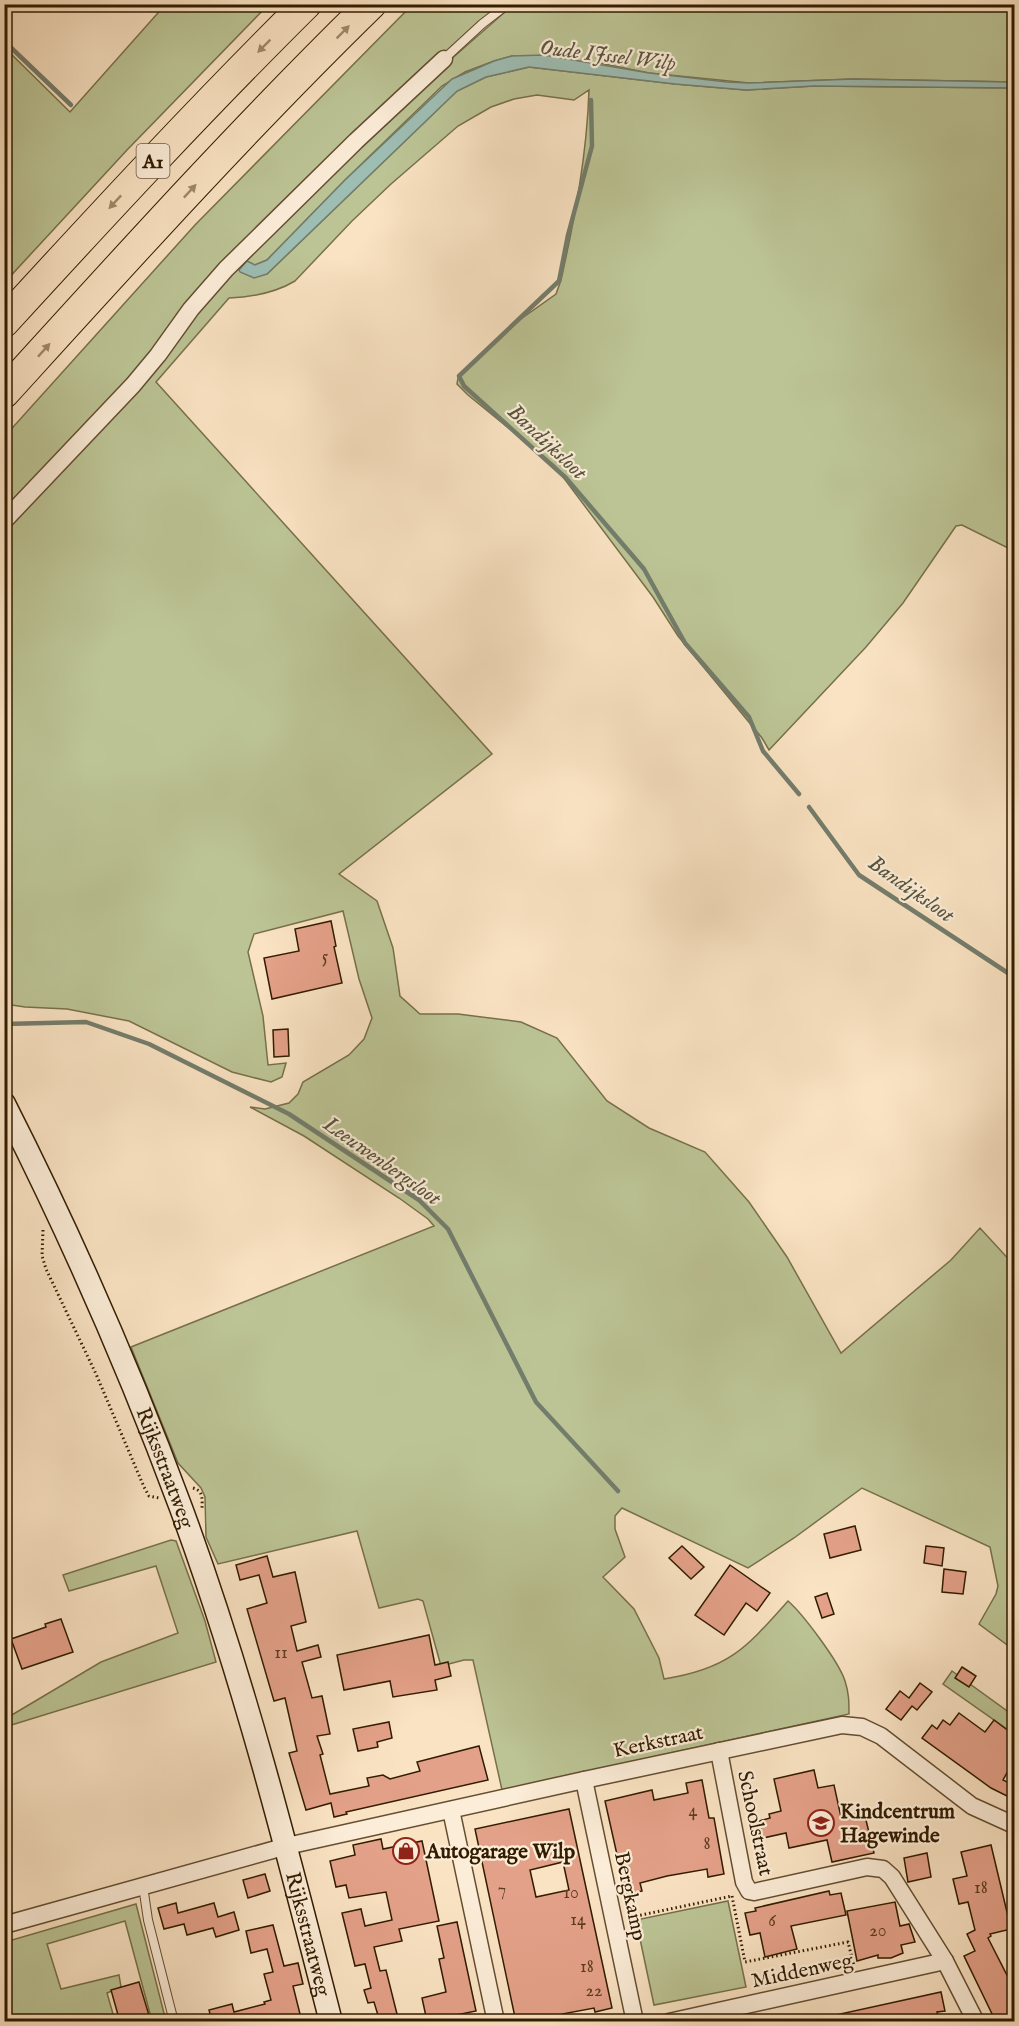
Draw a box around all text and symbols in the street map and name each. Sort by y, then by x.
one-way arrow [336,26,350,40]
water label: Oude IJssel Wilp [538,34,677,78]
one-way arrow [258,38,272,52]
road number: A1 [136,144,170,178]
one-way arrow [183,184,196,199]
one-way arrow [108,194,122,209]
one-way arrow [37,342,51,357]
water label: Bandijksloot [501,398,593,487]
water label: Bandijksloot [862,850,960,930]
house number: 5 [322,946,329,969]
water label: Leeuwenbergsloot [317,1110,447,1213]
street label: Rijksstraatweg [129,1404,200,1533]
house number: 11 [274,1642,288,1665]
street label: Kerkstraat [611,1720,706,1765]
street label: Schoolstraat [730,1768,779,1878]
place label: Kindcentrum Hagewinde [840,1799,956,1850]
house number: 4 [689,1800,698,1823]
school or university icon: Kindcentrum Hagewinde [806,1808,836,1838]
house number: 8 [703,1833,711,1856]
shop icon: Autogarage Wilp [391,1836,421,1866]
place label: Autogarage Wilp [425,1839,576,1866]
street label: Bergkamp [607,1849,652,1943]
street label: Rijksstraatweg [278,1869,336,2000]
house number: 18 [974,1877,988,1900]
house number: 7 [498,1879,506,1902]
house number: 10 [563,1882,579,1905]
house number: 14 [570,1909,586,1932]
house number: 6 [768,1910,776,1933]
house number: 20 [869,1920,887,1943]
street label: Middenweg [749,1947,856,1995]
house number: 18 [580,1956,594,1979]
house number: 22 [586,1980,602,2003]

